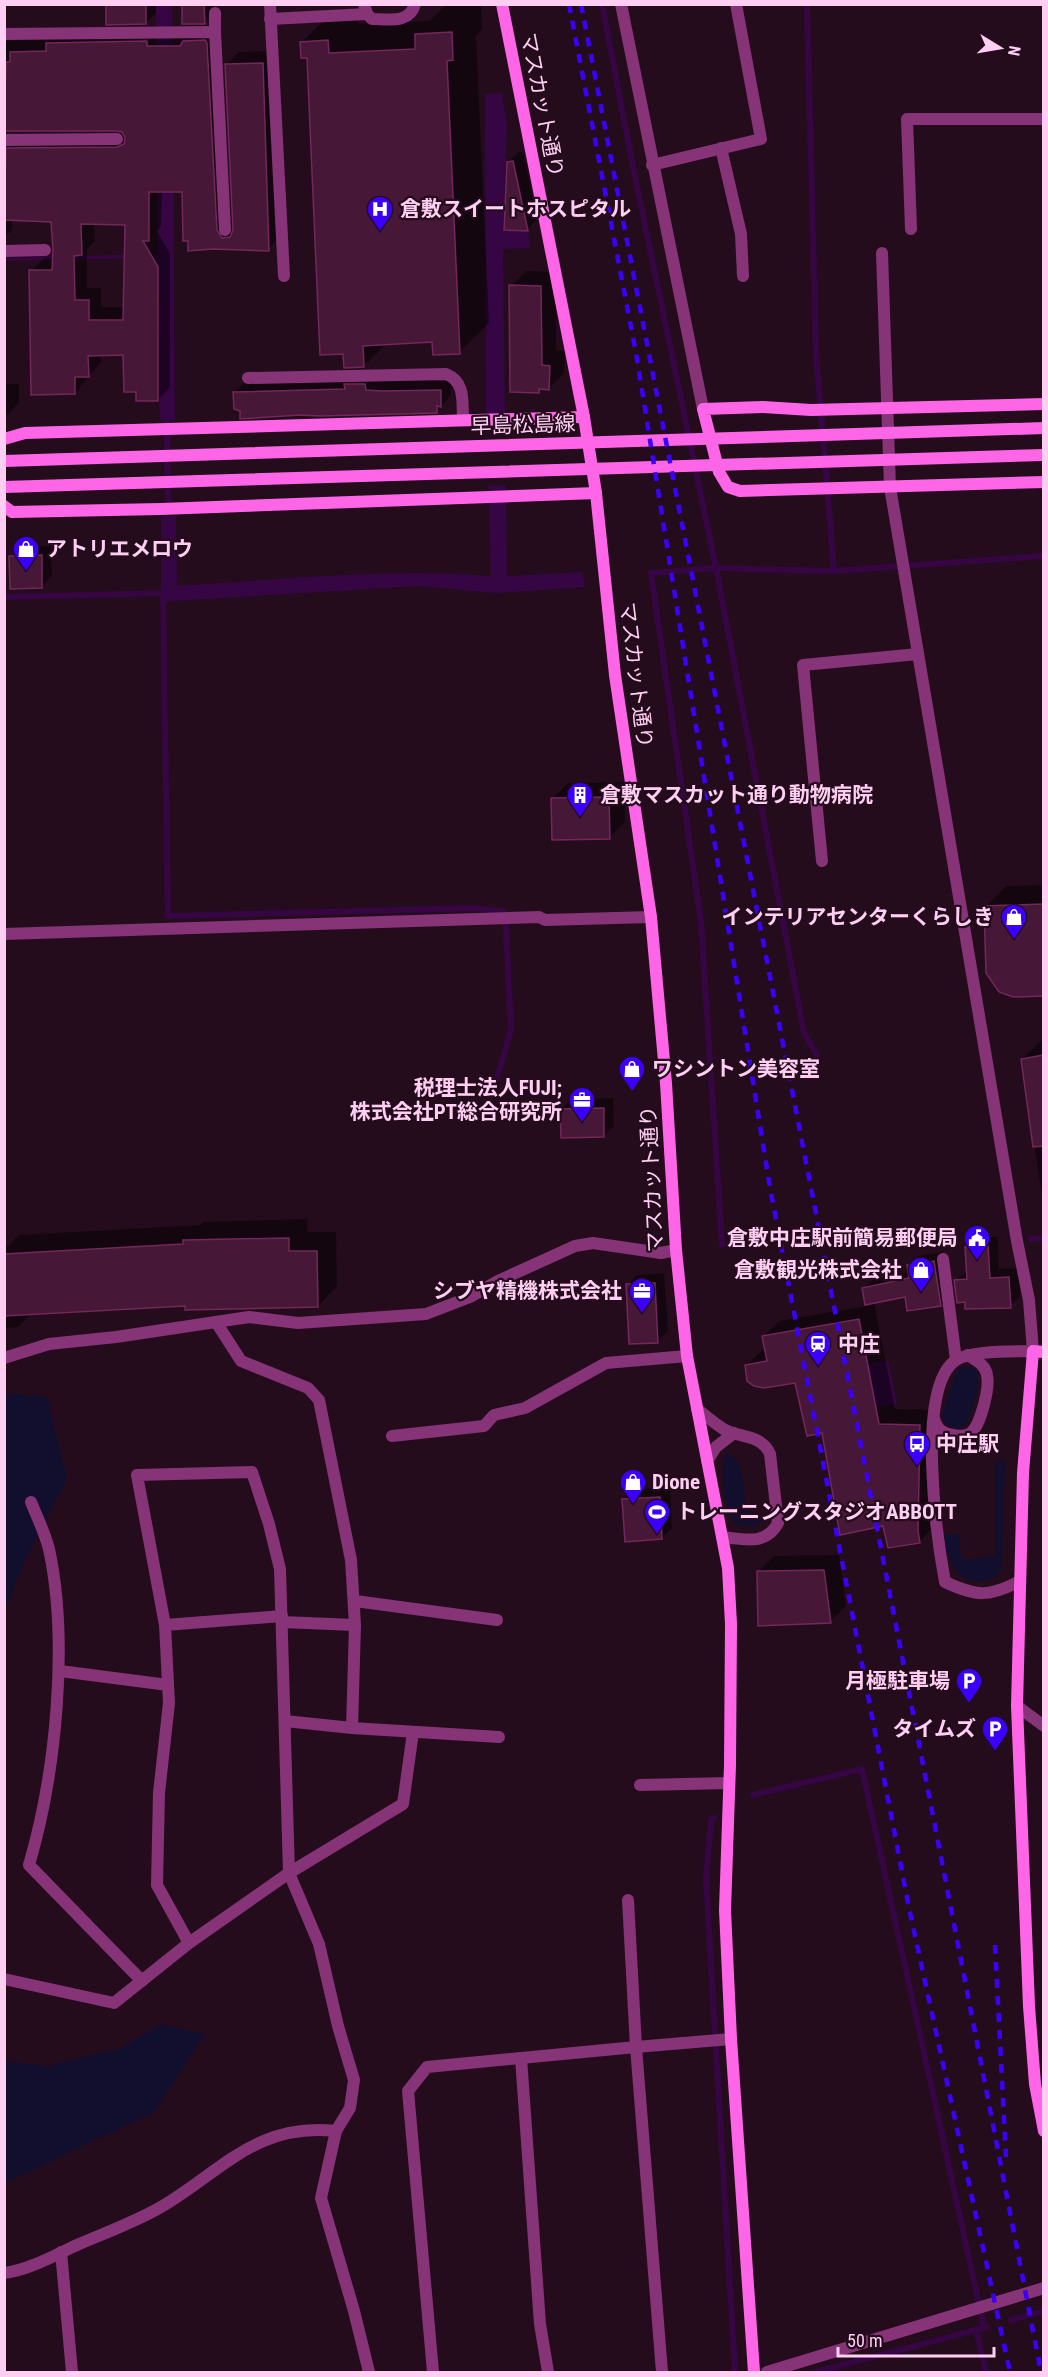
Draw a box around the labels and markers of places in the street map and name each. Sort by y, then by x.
hospital icon: 倉敷スイートホスピタル [365,194,395,232]
place label: 倉敷スイートホスピタル [400,197,631,221]
shop icon: アトリエメロウ [11,534,41,572]
place label: アトリエメロウ [46,537,193,561]
building icon: 倉敷マスカット通り動物病院 [565,780,595,818]
place label: 倉敷マスカット通り動物病院 [600,783,873,807]
shop icon: インテリアセンターくらしき [999,902,1029,940]
place label: インテリアセンターくらしき [721,905,994,929]
shop icon: ワシントン美容室 [617,1054,647,1092]
place label: ワシントン美容室 [652,1057,820,1081]
place label: 税理士法人FUJI; 株式会社PT総合研究所 [350,1076,562,1124]
office icon: 税理士法人FUJI; 株式会社PT総合研究所 [567,1085,597,1123]
public building icon: 倉敷中庄駅前簡易郵便局 [962,1223,992,1261]
place label: 倉敷中庄駅前簡易郵便局 [727,1226,958,1250]
shop icon: 倉敷観光株式会社 [906,1255,936,1293]
place label: 倉敷観光株式会社 [734,1258,902,1282]
office icon: シブヤ精機株式会社 [627,1276,657,1314]
place label: シブヤ精機株式会社 [433,1279,622,1303]
station icon: 中庄 [803,1329,833,1367]
place label: 中庄 [838,1332,880,1356]
bus stop icon: 中庄駅 [902,1429,932,1467]
place label: 中庄駅 [936,1432,999,1456]
shop icon: Dione [618,1467,648,1505]
place label: Dione [652,1470,700,1494]
sports icon: トレーニングスタジオABBOTT [642,1497,672,1535]
place label: トレーニングスタジオABBOTT [676,1500,957,1524]
parking icon: 月極駐車場 [954,1666,984,1704]
place label: 月極駐車場 [845,1669,950,1693]
parking icon: タイムズ [980,1714,1010,1752]
place label: タイムズ [892,1717,976,1741]

